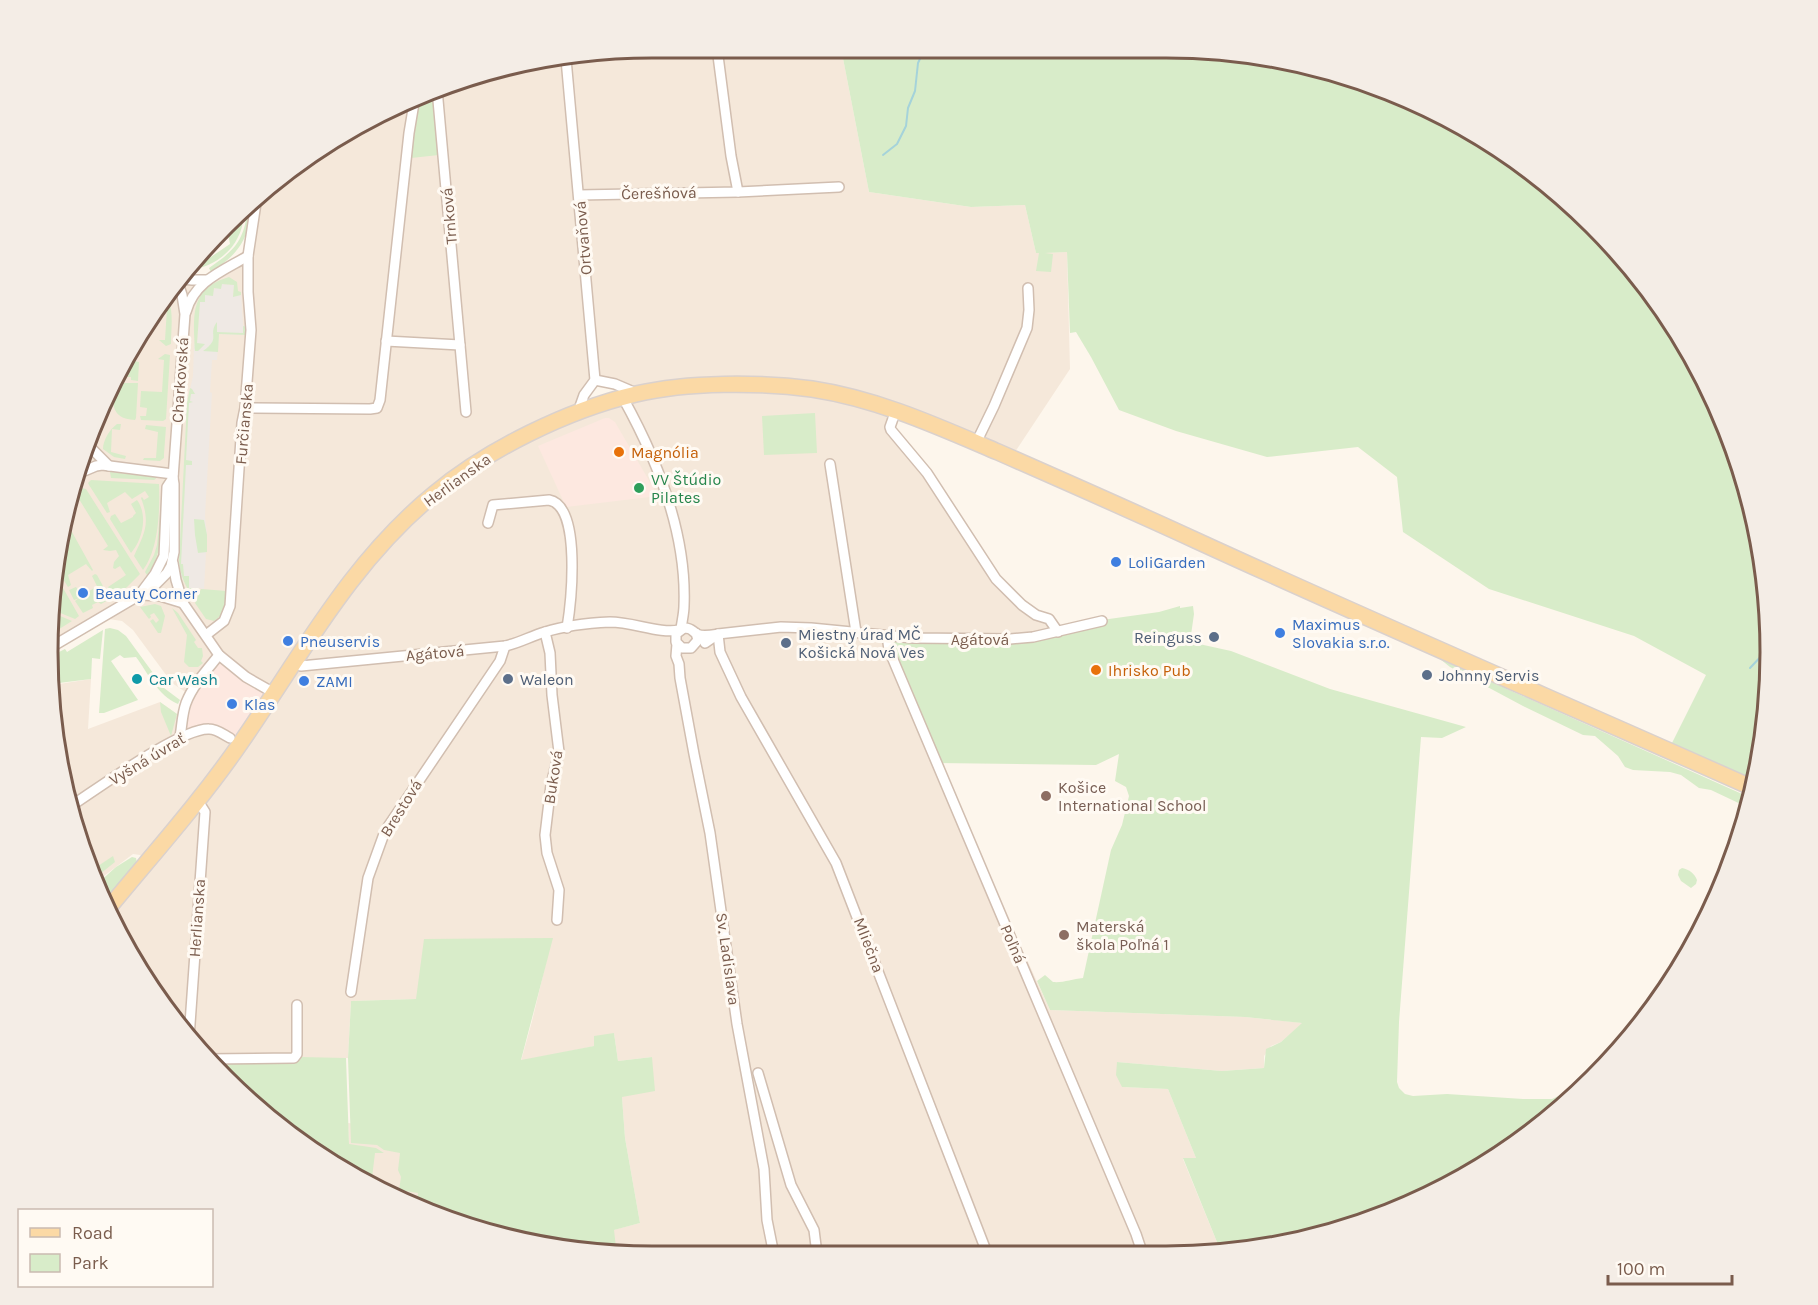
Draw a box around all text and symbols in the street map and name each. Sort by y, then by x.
street label: Čerešňová [621,183,697,203]
street label: Trnková [437,187,461,245]
street label: Ortvaňová [570,200,596,276]
street label: Charkovská [168,336,192,424]
street label: Furčianska [231,383,257,465]
place label: Magnólia [631,443,699,462]
marker: Magnólia [612,445,626,459]
street label: Herlianska [420,449,494,511]
place label: VV Štúdio Pilates [651,470,721,507]
marker: VV Štúdio Pilates [632,481,646,495]
place label: LoliGarden [1128,553,1206,572]
marker: LoliGarden [1109,555,1123,569]
place label: Beauty Corner [95,584,197,603]
marker: Beauty Corner [76,586,90,600]
place label: Maximus Slovakia s.r.o. [1292,615,1390,652]
place label: Miestny úrad MČ Košická Nová Ves [798,625,925,662]
marker: Maximus Slovakia s.r.o. [1273,626,1287,640]
place label: Reinguss [1134,628,1202,647]
street label: Agátová [951,630,1009,649]
marker: Reinguss [1207,630,1221,644]
place label: Pneuservis [300,632,380,651]
marker: Pneuservis [281,634,295,648]
marker: Miestny úrad MČ Košická Nová Ves [779,636,793,650]
street label: Agátová [405,641,465,665]
place label: Ihrisko Pub [1108,661,1191,680]
marker: Ihrisko Pub [1089,663,1103,677]
place label: Johnny Servis [1439,666,1539,685]
marker: Johnny Servis [1420,668,1434,682]
place label: Car Wash [149,670,218,689]
place label: Waleon [520,670,574,689]
marker: Car Wash [130,672,144,686]
place label: ZAMI [316,672,353,691]
marker: Waleon [501,672,515,686]
marker: ZAMI [297,674,311,688]
place label: Klas [244,695,275,714]
marker: Klas [225,697,239,711]
street label: Vyšná úvrať [105,729,189,789]
street label: Buková [539,749,567,805]
street label: Brestová [376,776,426,840]
place label: Košice International School [1058,778,1206,815]
marker: Košice International School [1039,789,1053,803]
street label: Herlianska [185,878,209,958]
street label: Sv. Ladislava [712,911,744,1007]
street label: Mliečna [850,915,888,975]
place label: Materská škola Poľná 1 [1076,917,1169,954]
street label: Poľná [996,922,1030,966]
marker: Materská škola Poľná 1 [1057,928,1071,942]
legend [18,1209,213,1287]
text: Road [72,1222,113,1244]
scale bar [1608,1248,1732,1286]
text: Park [72,1252,109,1274]
text: 100 m [1617,1258,1665,1280]

